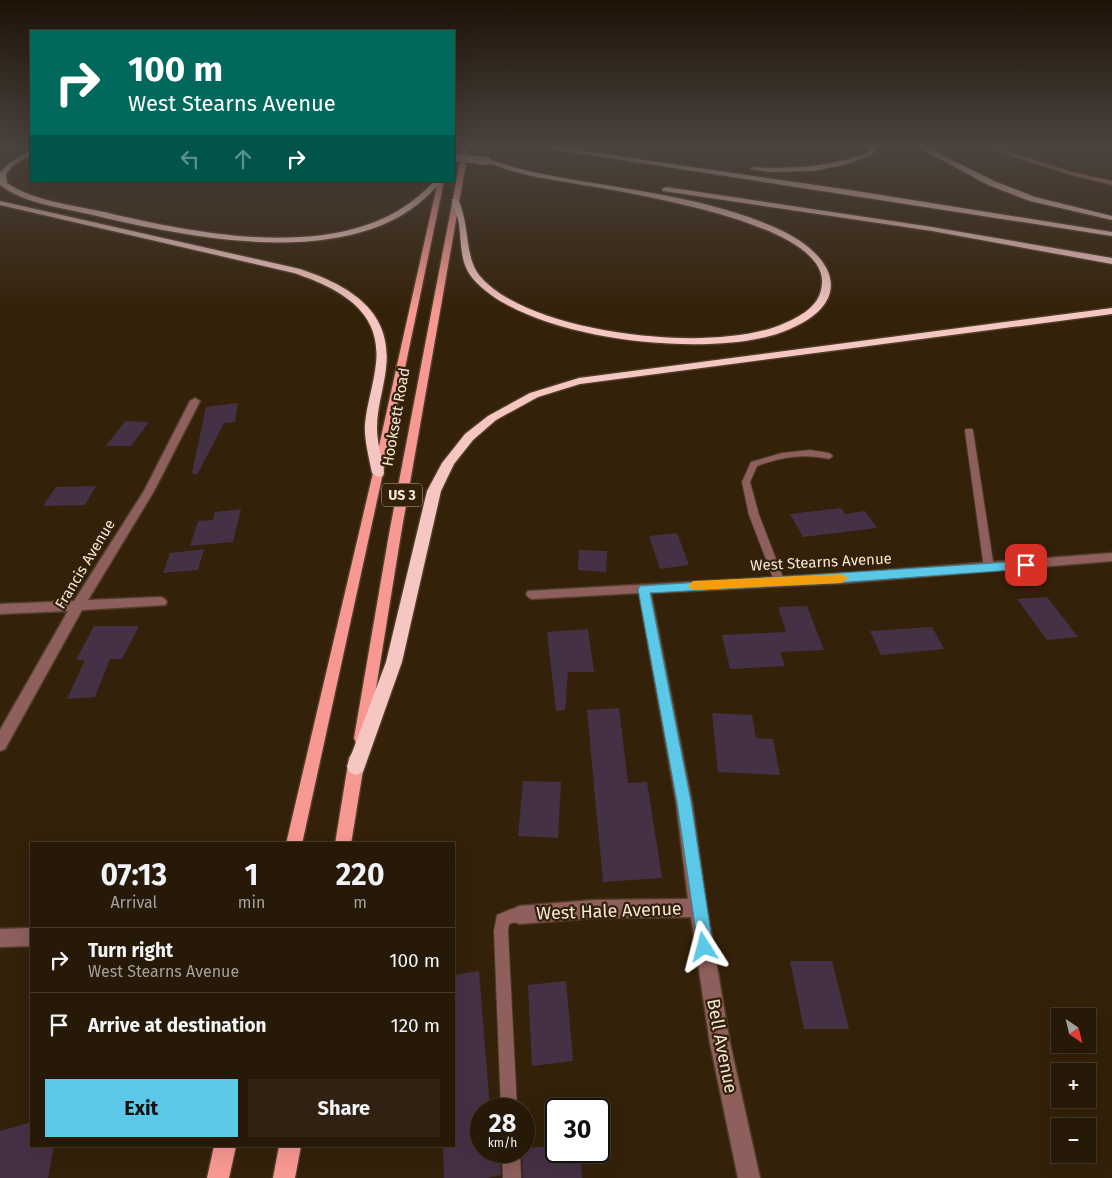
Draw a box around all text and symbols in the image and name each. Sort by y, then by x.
text: 100 m [128,48,223,90]
icon: right [45,50,110,115]
text: West Stearns Avenue [128,90,336,117]
icon: left [176,145,204,173]
icon: ahead [229,145,257,173]
icon: right [282,145,310,173]
street label: Hooksett Road [378,366,414,468]
road number: US 3 [382,484,422,506]
street label: Francis Avenue [51,516,119,612]
pin [1005,544,1047,586]
street label: West Stearns Avenue [750,549,892,575]
icon: arrive [1012,551,1040,579]
text: 07:13 [101,857,167,893]
text: 1 [245,857,259,893]
text: 220 [336,857,384,893]
text: Arrival [110,893,157,912]
text: min [238,893,265,912]
text: m [353,893,367,912]
street label: West Hale Avenue [536,897,682,925]
position arrow [677,920,729,972]
text: Turn right [88,939,173,962]
icon: right [45,946,73,974]
text: 100 m [389,949,440,972]
text: West Stearns Avenue [88,962,239,981]
street label: Bell Avenue [702,997,742,1095]
north arrow [1051,1008,1096,1052]
map controls [1051,1008,1096,1163]
icon: arrive [45,1011,73,1039]
text: Arrive at destination [88,1014,267,1037]
text: 120 m [390,1014,440,1037]
button: + [1051,1063,1096,1108]
button: Exit [45,1079,238,1137]
button: Share [248,1079,440,1137]
speed limit sign: 30 [545,1098,610,1163]
text: 28 [489,1109,516,1139]
button: − [1051,1118,1096,1163]
text: km/h [488,1136,517,1150]

